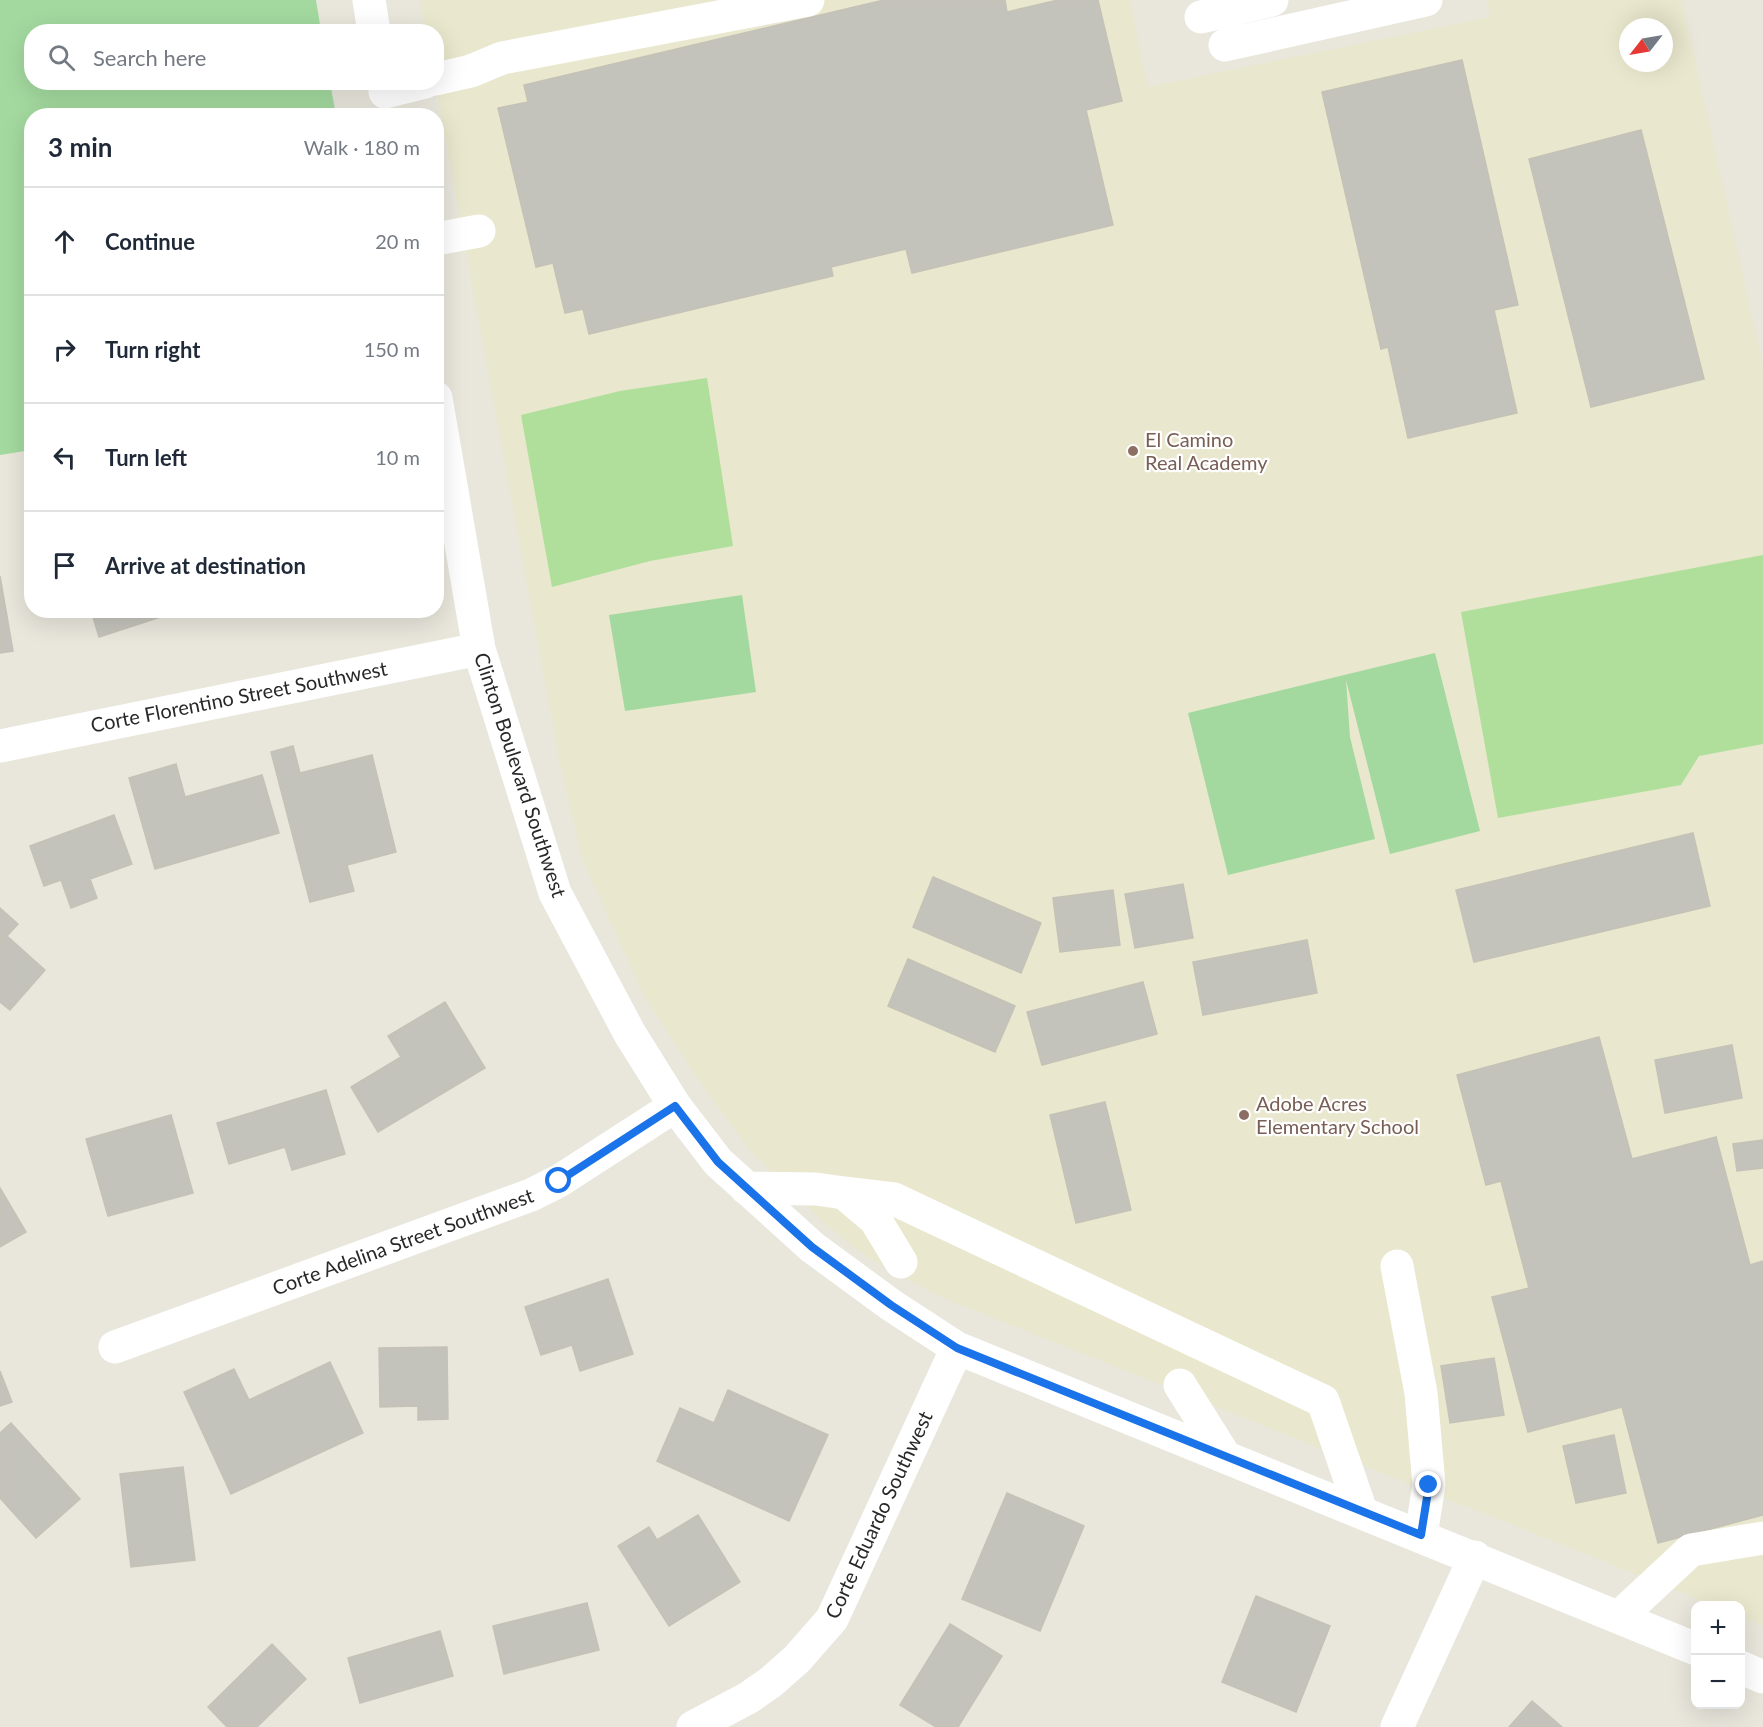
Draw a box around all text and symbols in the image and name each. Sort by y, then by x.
north arrow [1619,18,1673,72]
search box [24,24,444,90]
icon: search [45,41,78,74]
text: Search here [93,44,206,71]
text: 3 min [48,131,112,163]
text: Walk · 180 m [304,135,420,159]
icon: ahead [48,225,81,258]
text: Continue [105,228,195,255]
text: 20 m [375,229,420,253]
icon: right [48,333,81,366]
text: Turn right [105,336,200,363]
text: 150 m [364,337,420,361]
place label: El Camino Real Academy [1145,427,1268,474]
icon: left [48,441,81,474]
text: Turn left [105,444,187,471]
marker: El Camino Real Academy [1126,444,1140,458]
text: 10 m [375,445,420,469]
icon: arrive [48,549,81,582]
text: Arrive at destination [105,552,306,579]
street label: Clinton Boulevard Southwest [470,649,572,900]
street label: Corte Florentino Street Southwest [89,655,389,737]
place label: Adobe Acres Elementary School [1256,1091,1419,1138]
marker: Adobe Acres Elementary School [1237,1108,1251,1122]
route start [545,1167,571,1193]
street label: Corte Adelina Street Southwest [269,1183,536,1300]
street label: Corte Eduardo Southwest [819,1407,937,1622]
route end [1415,1471,1441,1497]
map controls [1691,1601,1745,1709]
button: + [1691,1601,1745,1655]
button: − [1691,1655,1745,1709]

